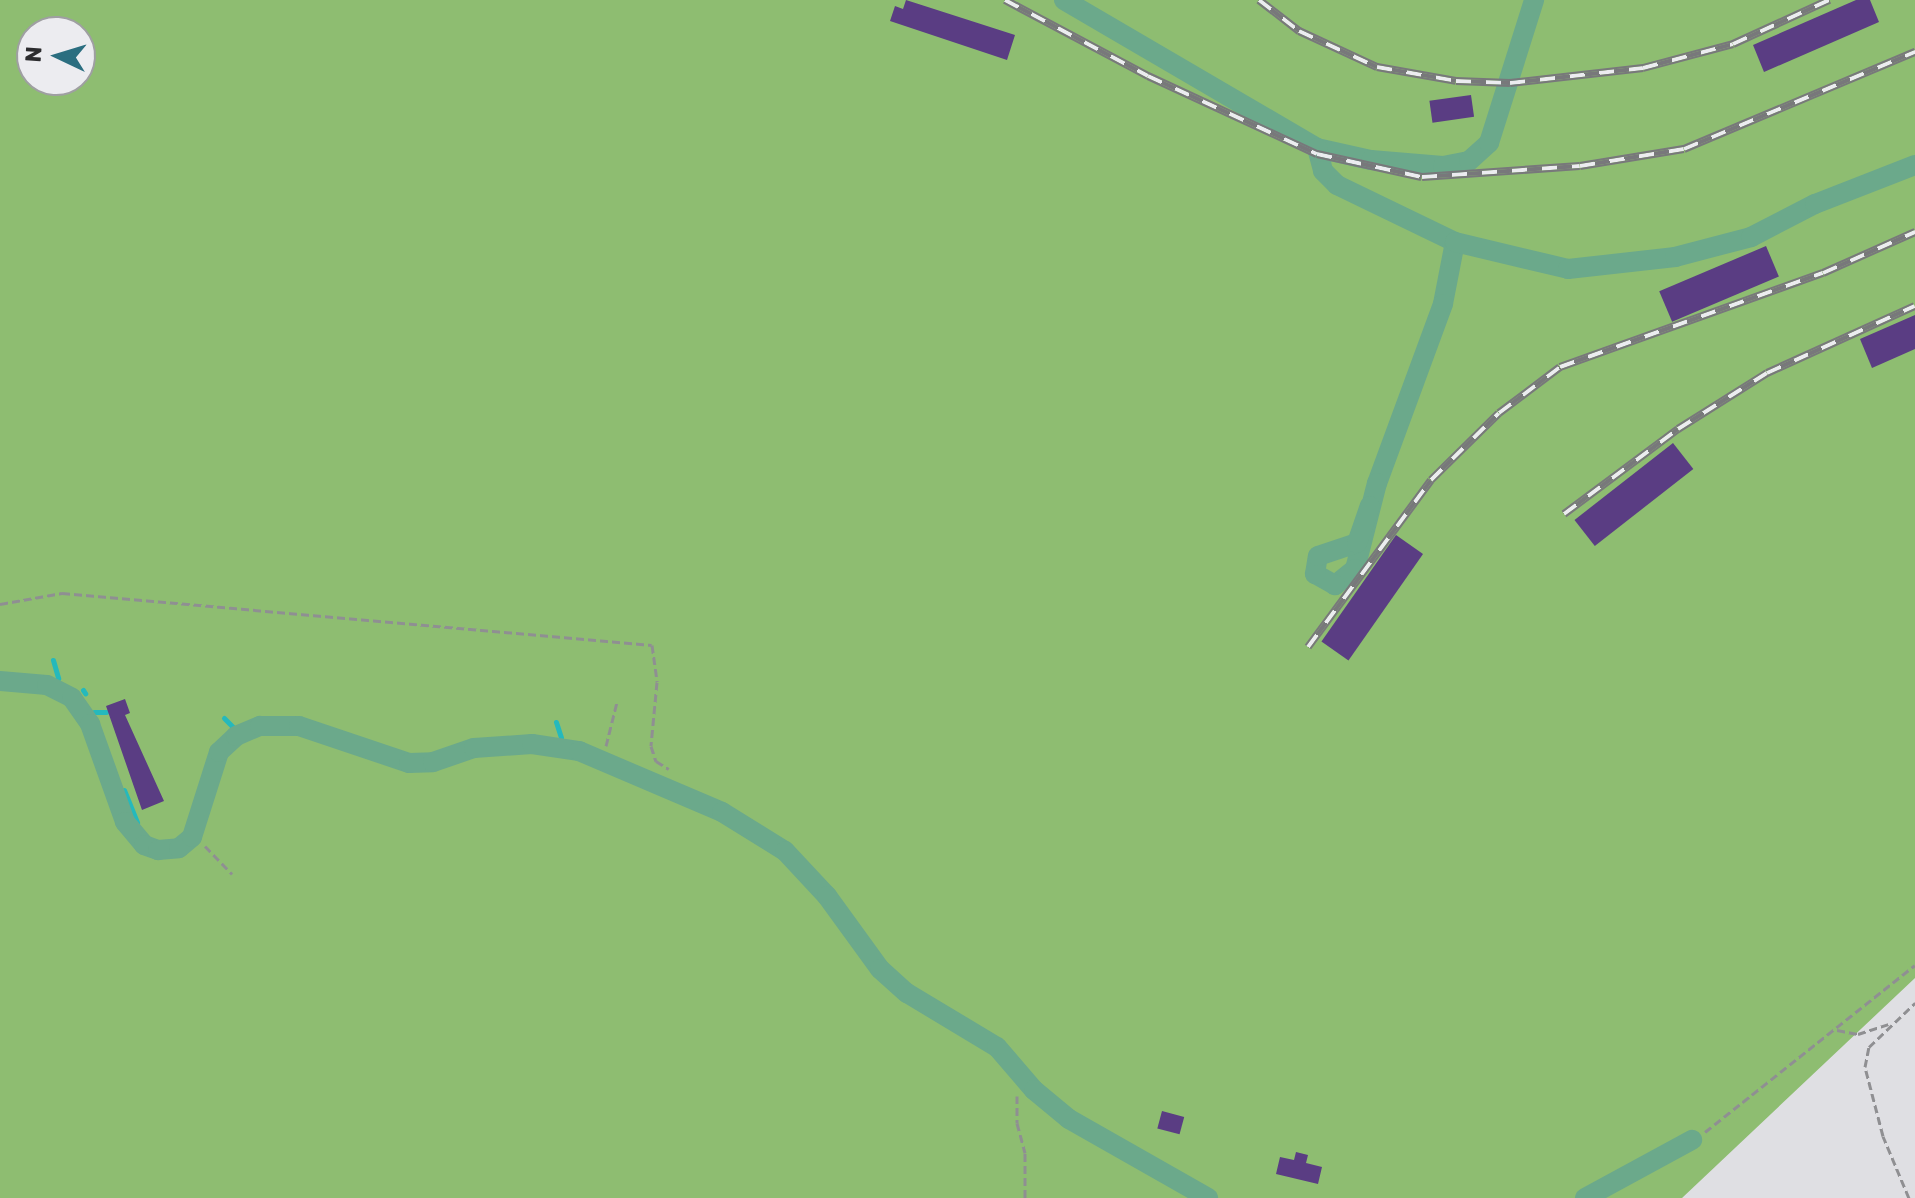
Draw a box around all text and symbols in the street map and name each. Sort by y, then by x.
north arrow [16,16,96,96]
text: N [20,46,48,63]

